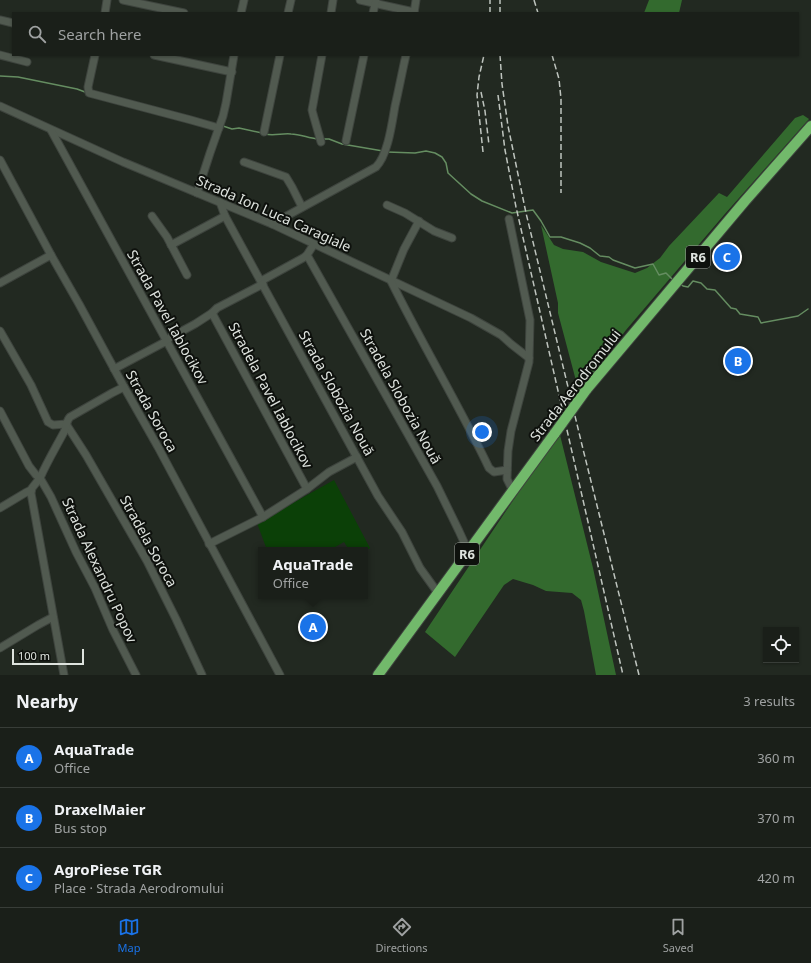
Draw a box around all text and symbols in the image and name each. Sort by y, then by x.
search box [12,12,799,56]
icon: search [26,23,48,45]
text: Search here [58,24,141,44]
street label: Strada Ion Luca Caragiale [194,170,354,256]
pin: C [714,242,740,272]
street label: Strada Pavel Iablocikov [123,246,213,388]
road number: R6 [686,246,710,268]
street label: Stradela Pavel Iablocikov [224,319,318,472]
street label: Stradela Slobozia Nouă [356,325,446,467]
street label: Strada Aerodromului [525,325,625,445]
street label: Strada Slobozia Nouă [295,327,379,459]
pin: B [725,346,751,376]
street label: Strada Soroca [122,367,182,455]
your location [472,422,492,442]
street label: Stradela Sorocа [116,492,182,590]
street label: Strada Alexandru Popov [58,494,142,646]
road number: R6 [455,543,479,565]
popup [258,547,368,599]
text: AquaTrade [273,554,353,574]
text: Office [273,574,309,592]
pin: A [300,612,326,642]
map controls [763,627,799,663]
button: locate [763,627,799,663]
scale bar [12,647,84,666]
text: 100 m [18,648,50,663]
text: Nearby [16,690,78,713]
text: 3 results [743,692,795,710]
text: AquaTrade [54,739,134,759]
text: A [25,749,34,767]
text: 360 m [757,749,795,767]
text: Office [54,759,90,777]
text: DraxelMaier [54,799,145,819]
text: B [25,809,33,827]
text: 370 m [757,809,795,827]
text: Bus stop [54,819,107,837]
text: AgroPiese TGR [54,859,162,879]
text: C [25,869,33,887]
text: 420 m [757,869,795,887]
text: Place · Strada Aerodromului [54,879,224,897]
tab: Map [118,916,140,955]
tab: Directions [375,916,428,955]
tab: Saved [663,916,693,955]

